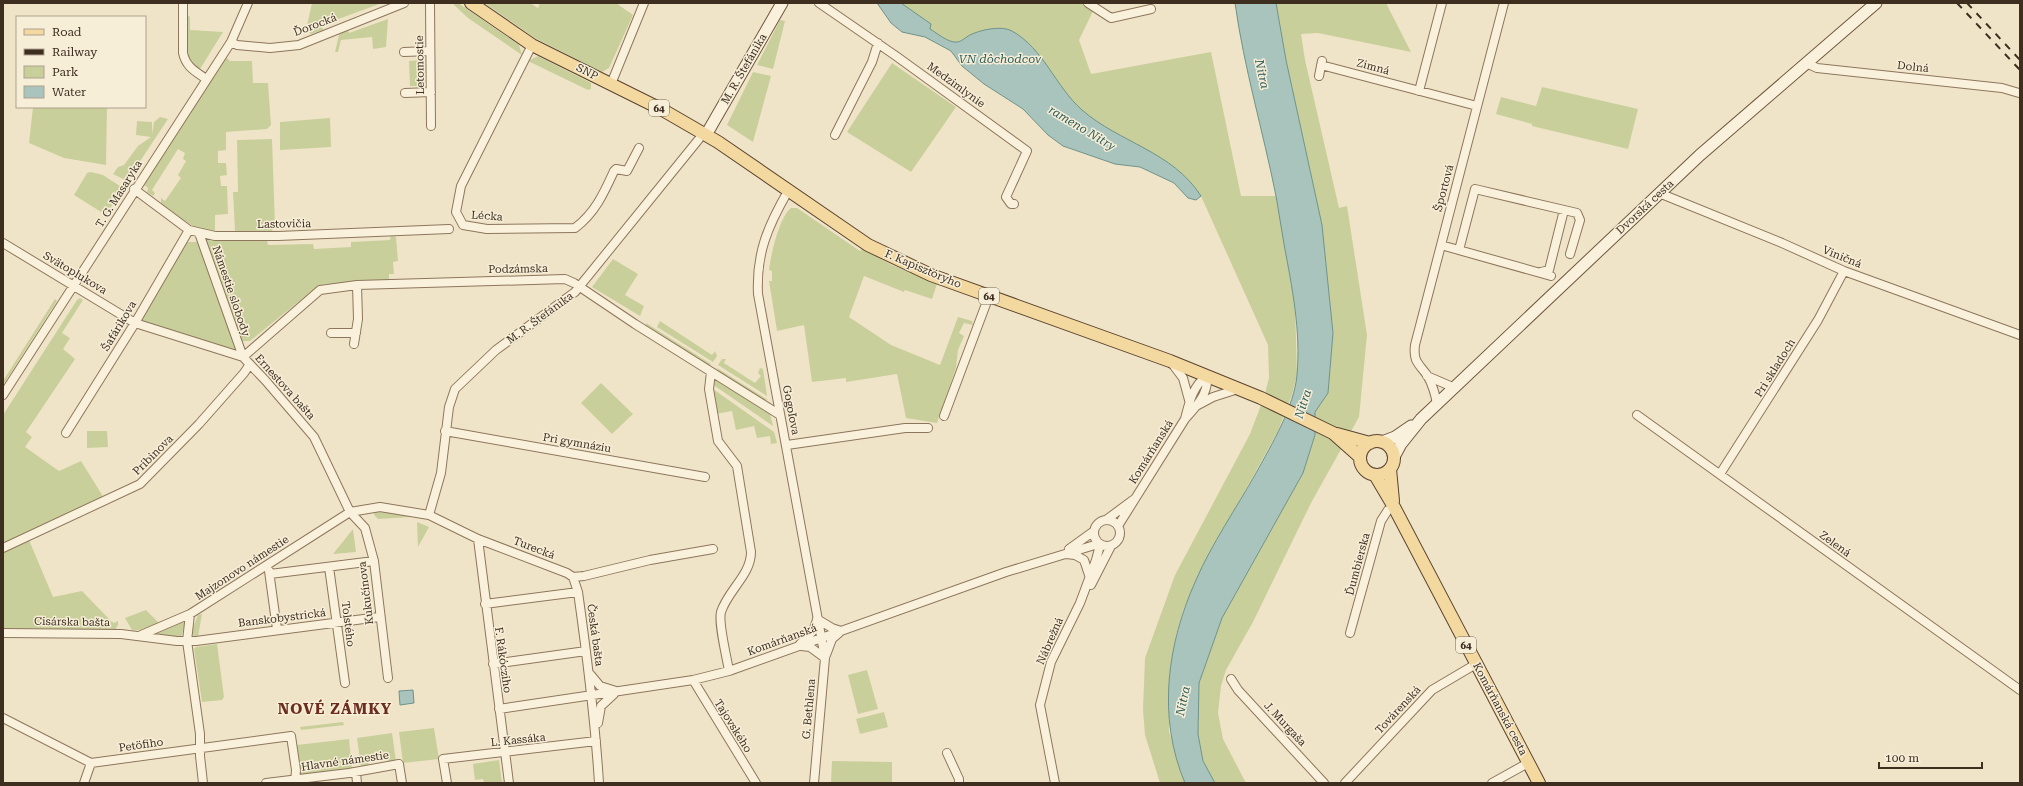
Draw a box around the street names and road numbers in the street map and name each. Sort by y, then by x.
street label: Ďorocká [291,10,338,39]
street label: M. R. Štefánika [718,31,769,107]
street label: Letomostie [413,35,427,95]
street label: Zimná [1355,56,1391,78]
street label: Dolná [1897,59,1930,75]
street label: Medzimlynie [924,60,988,110]
street label: SNP [574,61,600,83]
road number: 64 [649,100,669,116]
street label: T. G. Masaryka [93,158,145,230]
street label: Športová [1431,163,1457,213]
street label: Dvorská cesta [1614,177,1677,237]
street label: Lécka [471,208,503,224]
street label: Lastovičia [257,217,311,231]
street label: Viničná [1821,243,1863,271]
street label: Námestie slobody [209,244,253,339]
street label: F. Kapisztóryho [883,247,964,291]
street label: Svätoplukova [41,249,109,297]
street label: Podzámska [488,262,548,276]
road number: 64 [979,288,999,304]
street label: M. R. Štefánika [503,289,576,347]
street label: Šafárikova [98,298,139,353]
street label: Pri skladoch [1752,337,1798,399]
street label: Ernestova bašta [252,352,318,422]
street label: Gogoľova [780,384,802,436]
street label: Komárňanská [1126,418,1176,486]
street label: Pri gymnáziu [542,431,612,455]
street label: Pribinova [130,432,176,478]
street label: Zelená [1817,528,1853,560]
street label: Ďumbierska [1342,531,1373,597]
street label: Majzonovo námestie [193,533,291,603]
street label: Turecká [511,534,557,562]
street label: Kukučínova [356,561,376,625]
street label: Tolstého [339,600,357,648]
street label: Česká bašta [584,603,607,667]
street label: Banskobystrická [237,606,327,630]
street label: Cisárska bašta [34,615,110,629]
street label: Nábrežná [1034,615,1066,667]
street label: Komárňanská [745,621,819,659]
street label: F. Rákócziho [492,626,514,694]
road number: 64 [1456,637,1476,653]
street label: Komárňanská cesta [1470,660,1530,758]
street label: G. Bethlena [800,678,818,740]
street label: Továrenská [1373,683,1423,737]
street label: Tajovského [711,697,755,755]
street label: J. Murgaša [1261,699,1309,749]
street label: L. Kassáka [490,731,546,749]
street label: Petöfiho [118,735,164,755]
street label: Hlavné námestie [300,748,390,774]

